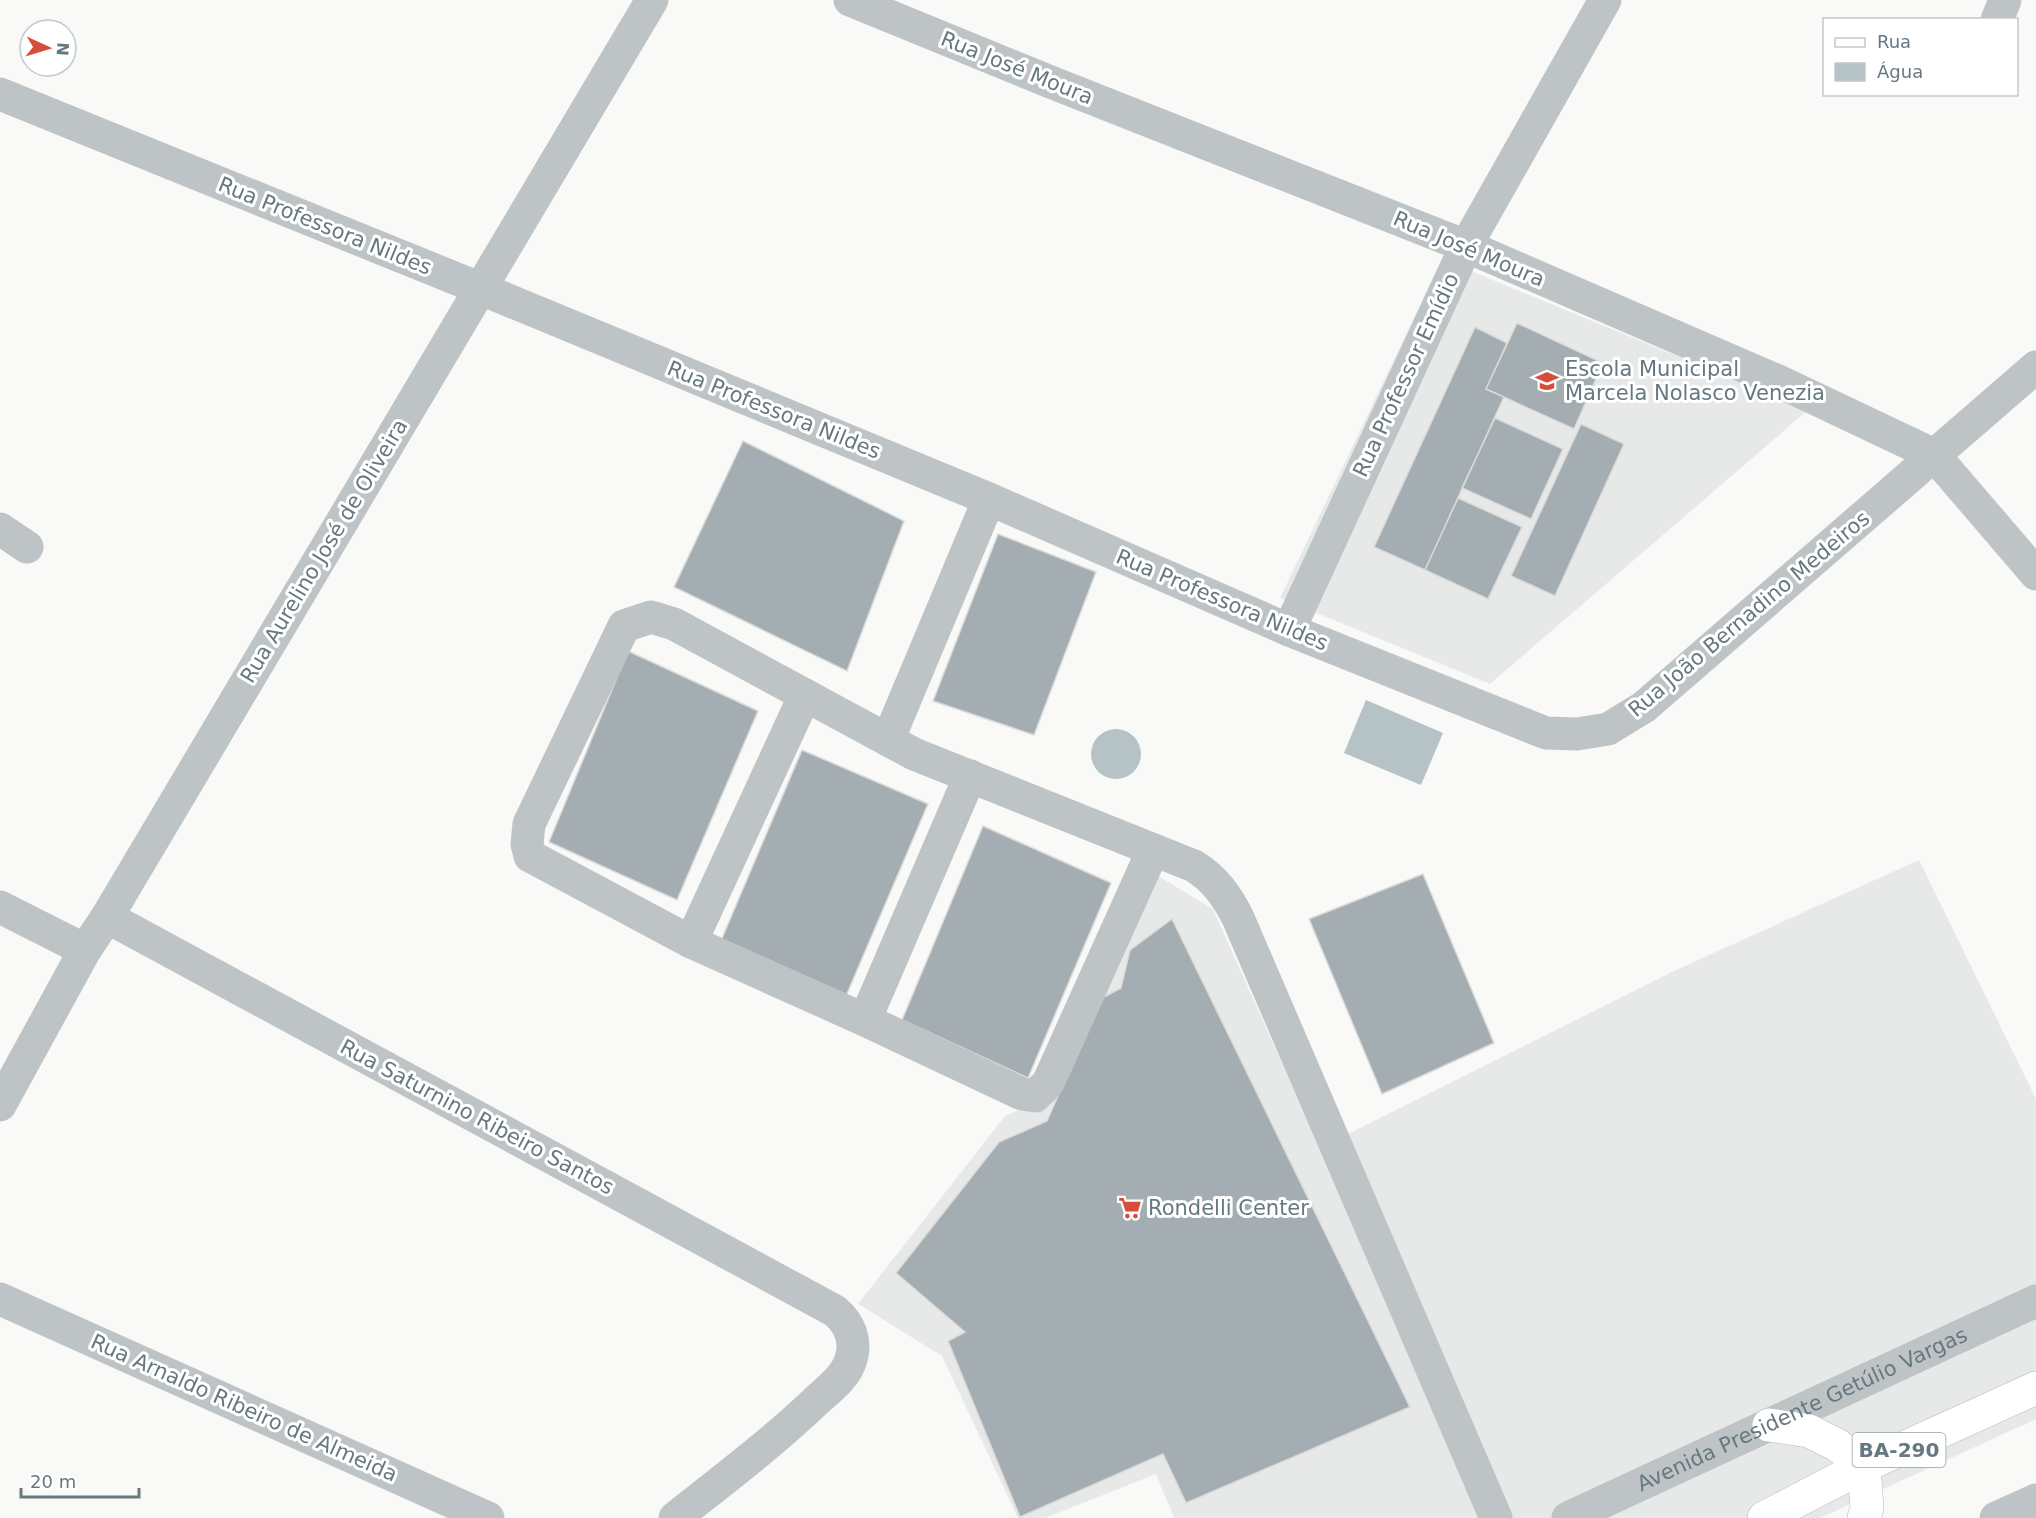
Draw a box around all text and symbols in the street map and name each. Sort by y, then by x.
north arrow [18,18,78,78]
legend [1823,18,2018,96]
street label: Rua José Moura [937,27,1097,109]
text: Rua [1877,31,1911,52]
text: N [53,42,72,56]
text: Água [1877,61,1923,82]
street label: Rua Professora Nildes [215,172,435,280]
street label: Rua José Moura [1390,206,1548,292]
street label: Rua Professor Emídio [1348,269,1464,481]
street label: Rua Professora Nildes [664,356,884,464]
place label: Escola Municipal Marcela Nolasco Venezia [1565,357,1825,405]
school or university icon: Escola Municipal Marcela Nolasco Venezia [1534,368,1560,394]
street label: Rua Aurelino José de Oliveira [236,415,412,687]
street label: Rua João Bernadino Medeiros [1624,506,1874,722]
street label: Rua Professora Nildes [1113,544,1331,656]
street label: Rua Saturnino Ribeiro Santos [336,1035,618,1199]
supermarket icon: Rondelli Center [1117,1195,1143,1221]
place label: Rondelli Center [1148,1196,1309,1220]
street label: Avenida Presidente Getúlio Vargas [1633,1323,1971,1496]
street label: Rua Arnaldo Ribeiro de Almeida [87,1329,401,1487]
road number: BA-290 [1852,1433,1946,1467]
scale bar [21,1461,140,1499]
text: 20 m [30,1471,76,1492]

